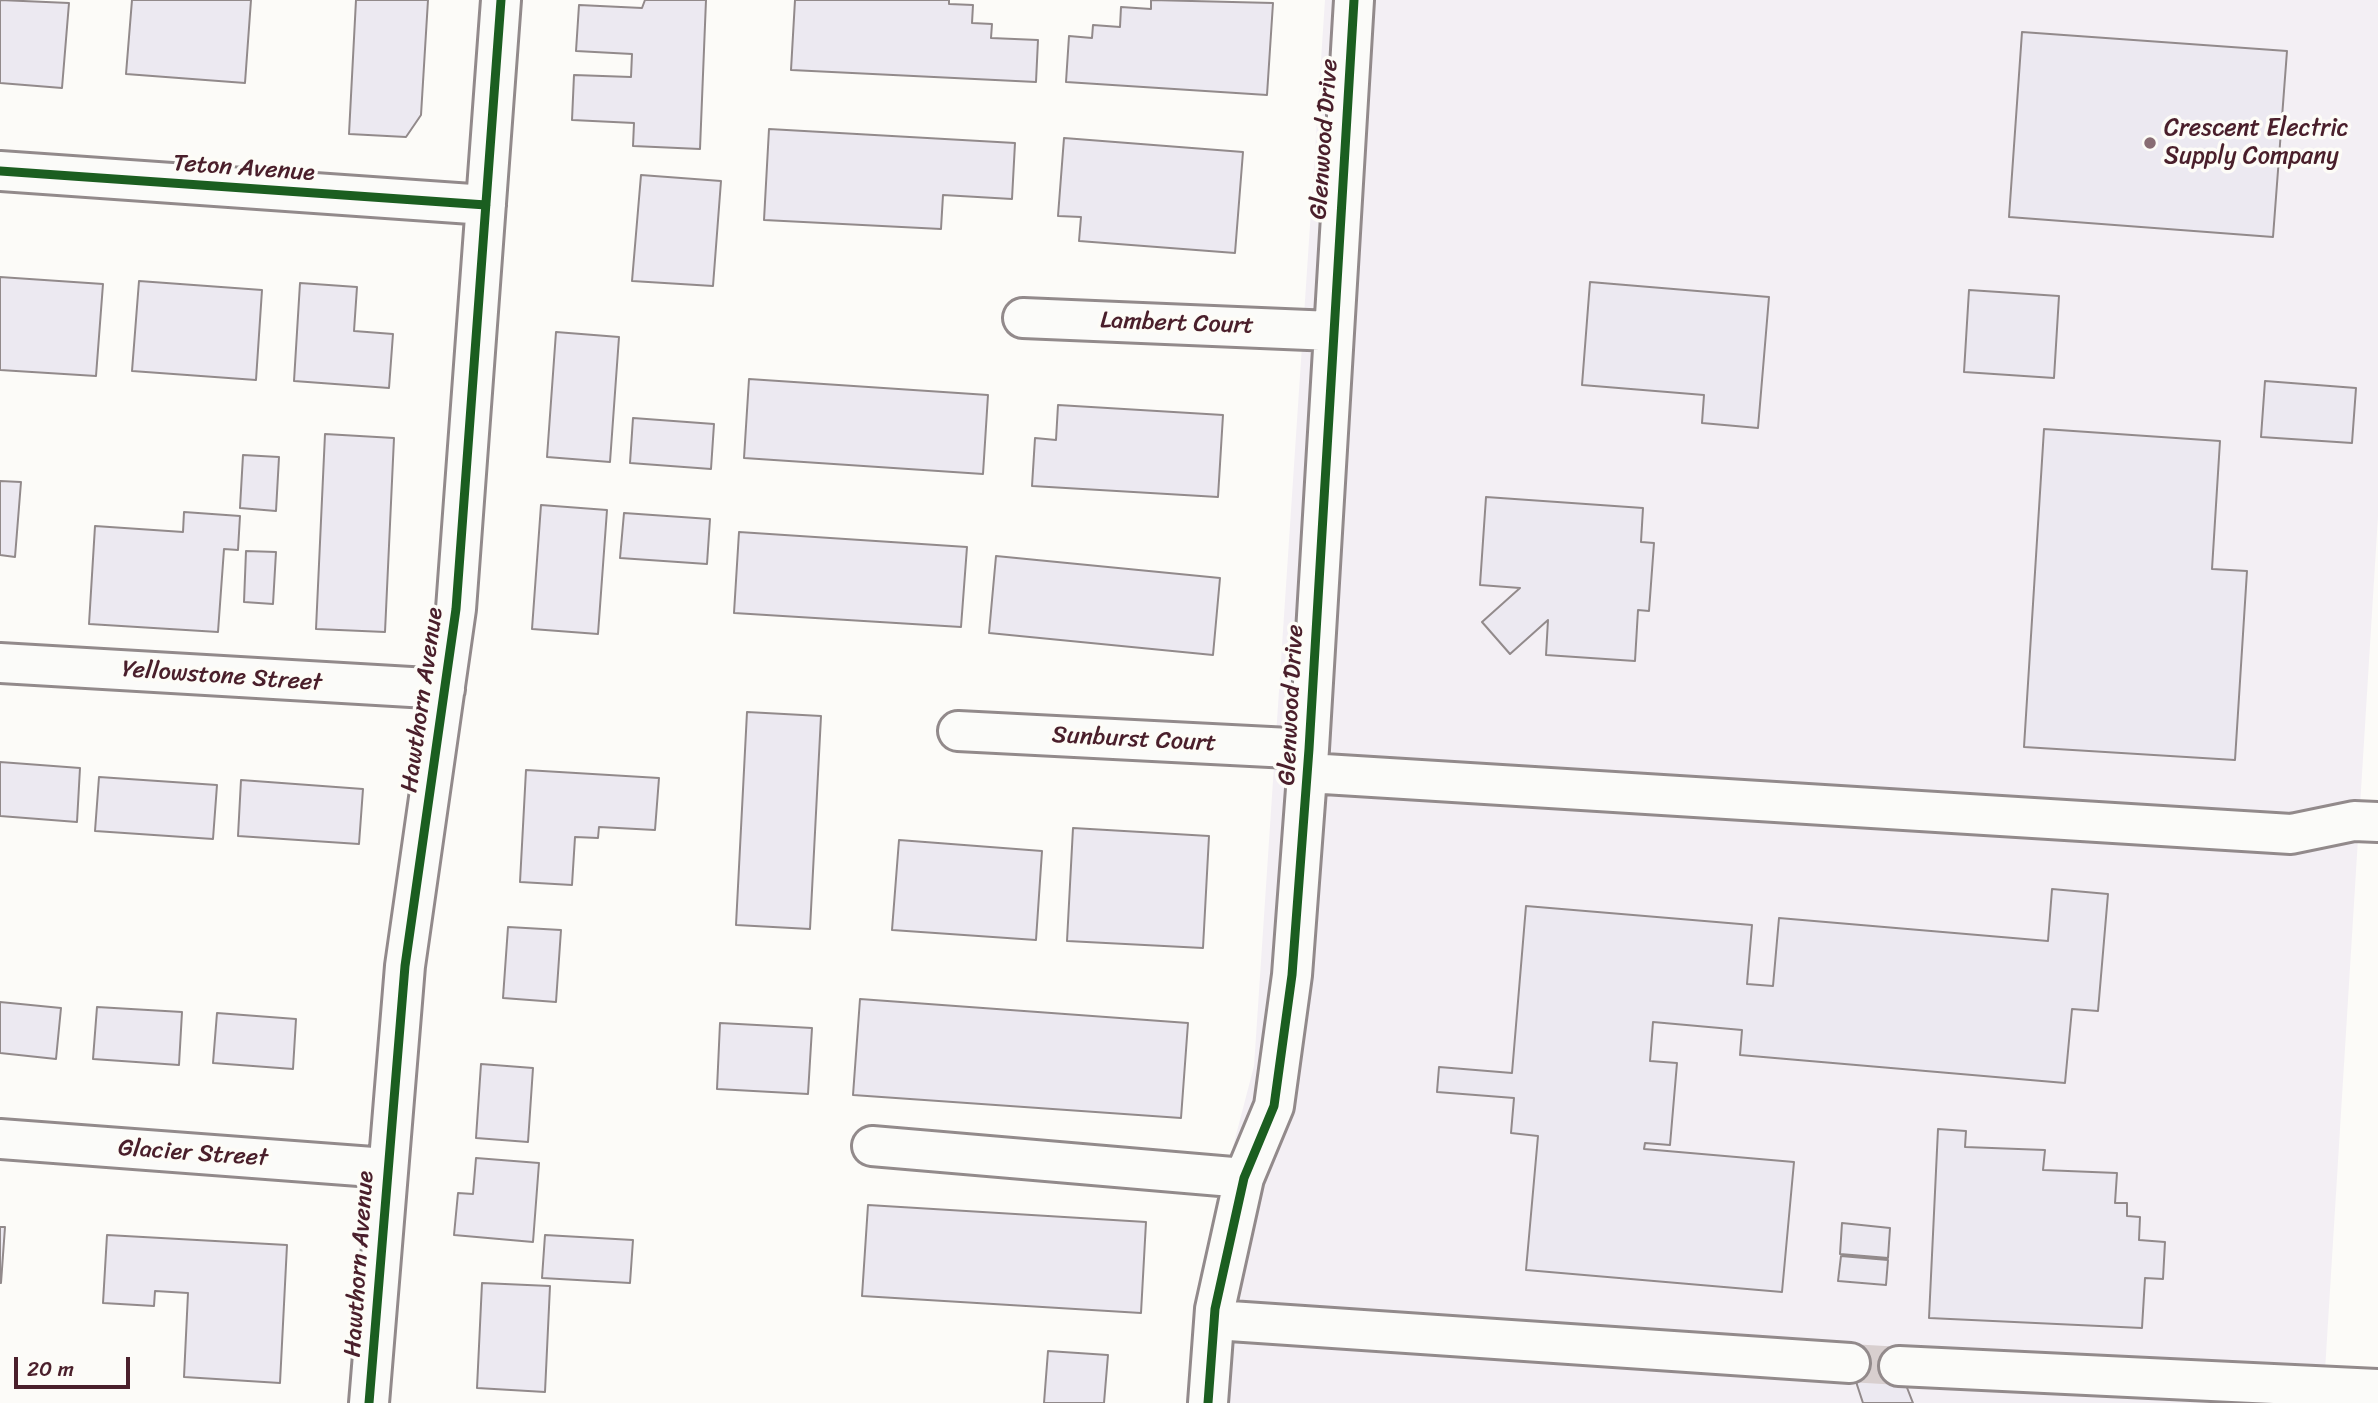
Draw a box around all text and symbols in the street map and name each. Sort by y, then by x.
street label: Glenwood Drive [1305,58,1345,220]
place label: Crescent Electric Supply Company [2164,115,2349,171]
marker: Crescent Electric Supply Company [2142,135,2158,151]
street label: Teton Avenue [172,150,316,188]
street label: Lambert Court [1100,307,1254,341]
street label: Hawthorn Avenue [396,606,450,794]
street label: Glenwood Drive [1273,624,1311,786]
street label: Yellowstone Street [121,656,323,698]
street label: Sunburst Court [1051,721,1217,759]
street label: Glacier Street [117,1134,269,1174]
street label: Hawthorn Avenue [339,1170,381,1358]
scale bar [18,1344,133,1388]
text: 20 m [27,1350,74,1388]

